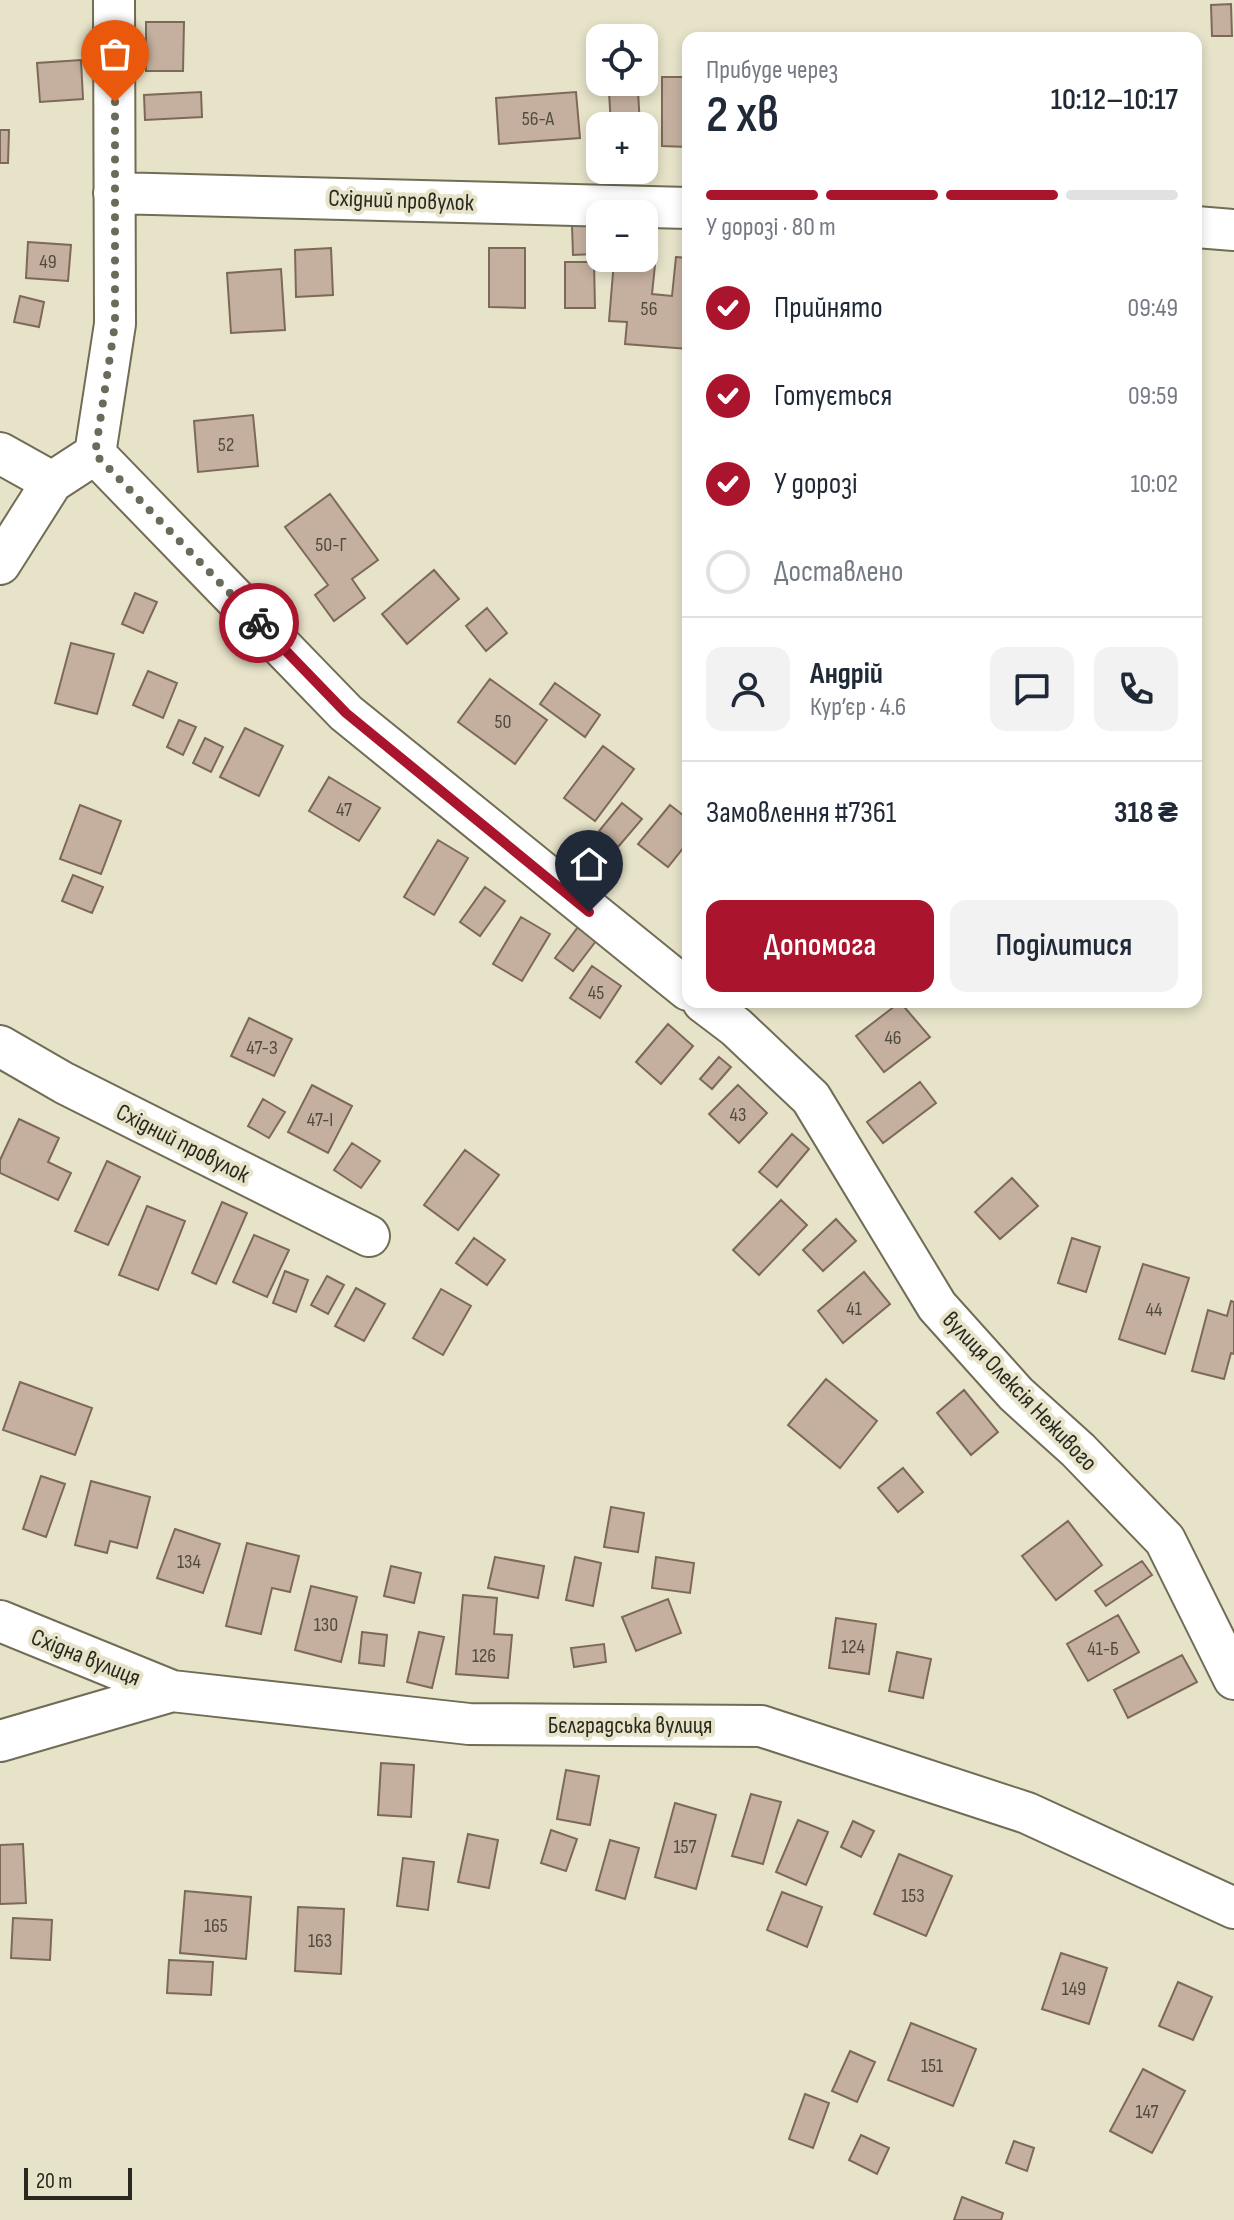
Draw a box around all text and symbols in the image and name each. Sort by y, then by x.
pin [81,20,149,102]
map controls [586,24,658,272]
button: locate [586,24,658,96]
icon: bag [93,32,137,76]
text: Прибуде через [706,55,838,86]
text: 10:12–10:17 [1051,82,1178,118]
text: 2 хв [706,84,779,147]
house number: 56-А [522,107,555,131]
button: + [586,112,658,184]
street label: Східний провулок [328,183,475,218]
button: − [586,200,658,272]
text: У дорозі · 80 m [706,212,836,243]
house number: 49 [39,250,57,274]
icon: check [706,286,750,330]
text: Прийнято [774,290,883,326]
text: 09:49 [1128,293,1178,324]
house number: 56 [641,297,657,321]
icon: check [706,374,750,418]
text: Готується [774,378,892,414]
text: 09:59 [1128,381,1178,412]
house number: 52 [218,433,234,457]
icon: check [706,462,750,506]
text: У дорозі [774,466,858,502]
text: 10:02 [1130,469,1178,500]
house number: 50-Г [315,533,347,557]
text: Доставлено [774,554,904,590]
courier [219,583,299,663]
icon: bike [237,601,281,645]
button: person [706,647,790,731]
button: chat [990,647,1074,731]
button: phone [1094,647,1178,731]
text: Андрій [810,656,883,692]
text: Кур’єр · 4.6 [810,692,906,723]
house number: 50 [495,710,511,734]
text: Замовлення #7361 [706,795,896,831]
text: 318 ₴ [1114,795,1178,831]
house number: 47 [336,798,352,822]
pin [555,830,623,912]
icon: home [567,842,611,886]
button: Допомога [706,900,934,992]
button: Поділитися [950,900,1178,992]
house number: 45 [588,981,604,1005]
house number: 46 [884,1026,902,1050]
house number: 47-З [246,1036,278,1060]
street label: Східний провулок [111,1097,255,1190]
house number: 43 [730,1103,746,1127]
house number: 47-І [307,1108,333,1132]
house number: 41 [846,1297,862,1321]
house number: 44 [1146,1298,1162,1322]
street label: вулиця Олексія Неживого [936,1306,1103,1477]
house number: 134 [177,1550,201,1574]
house number: 130 [314,1613,338,1637]
street label: Східна вулиця [27,1622,145,1692]
house number: 124 [841,1635,865,1659]
house number: 41-Б [1087,1637,1119,1661]
house number: 126 [472,1644,496,1668]
street label: Бєлградська вулиця [548,1711,712,1740]
house number: 157 [674,1835,696,1859]
house number: 153 [901,1884,925,1908]
house number: 165 [204,1914,228,1938]
house number: 163 [308,1929,332,1953]
house number: 149 [1062,1977,1086,2001]
house number: 151 [921,2054,943,2078]
house number: 147 [1135,2100,1159,2124]
scale bar [24,2164,132,2200]
text: 20 m [36,2168,73,2195]

